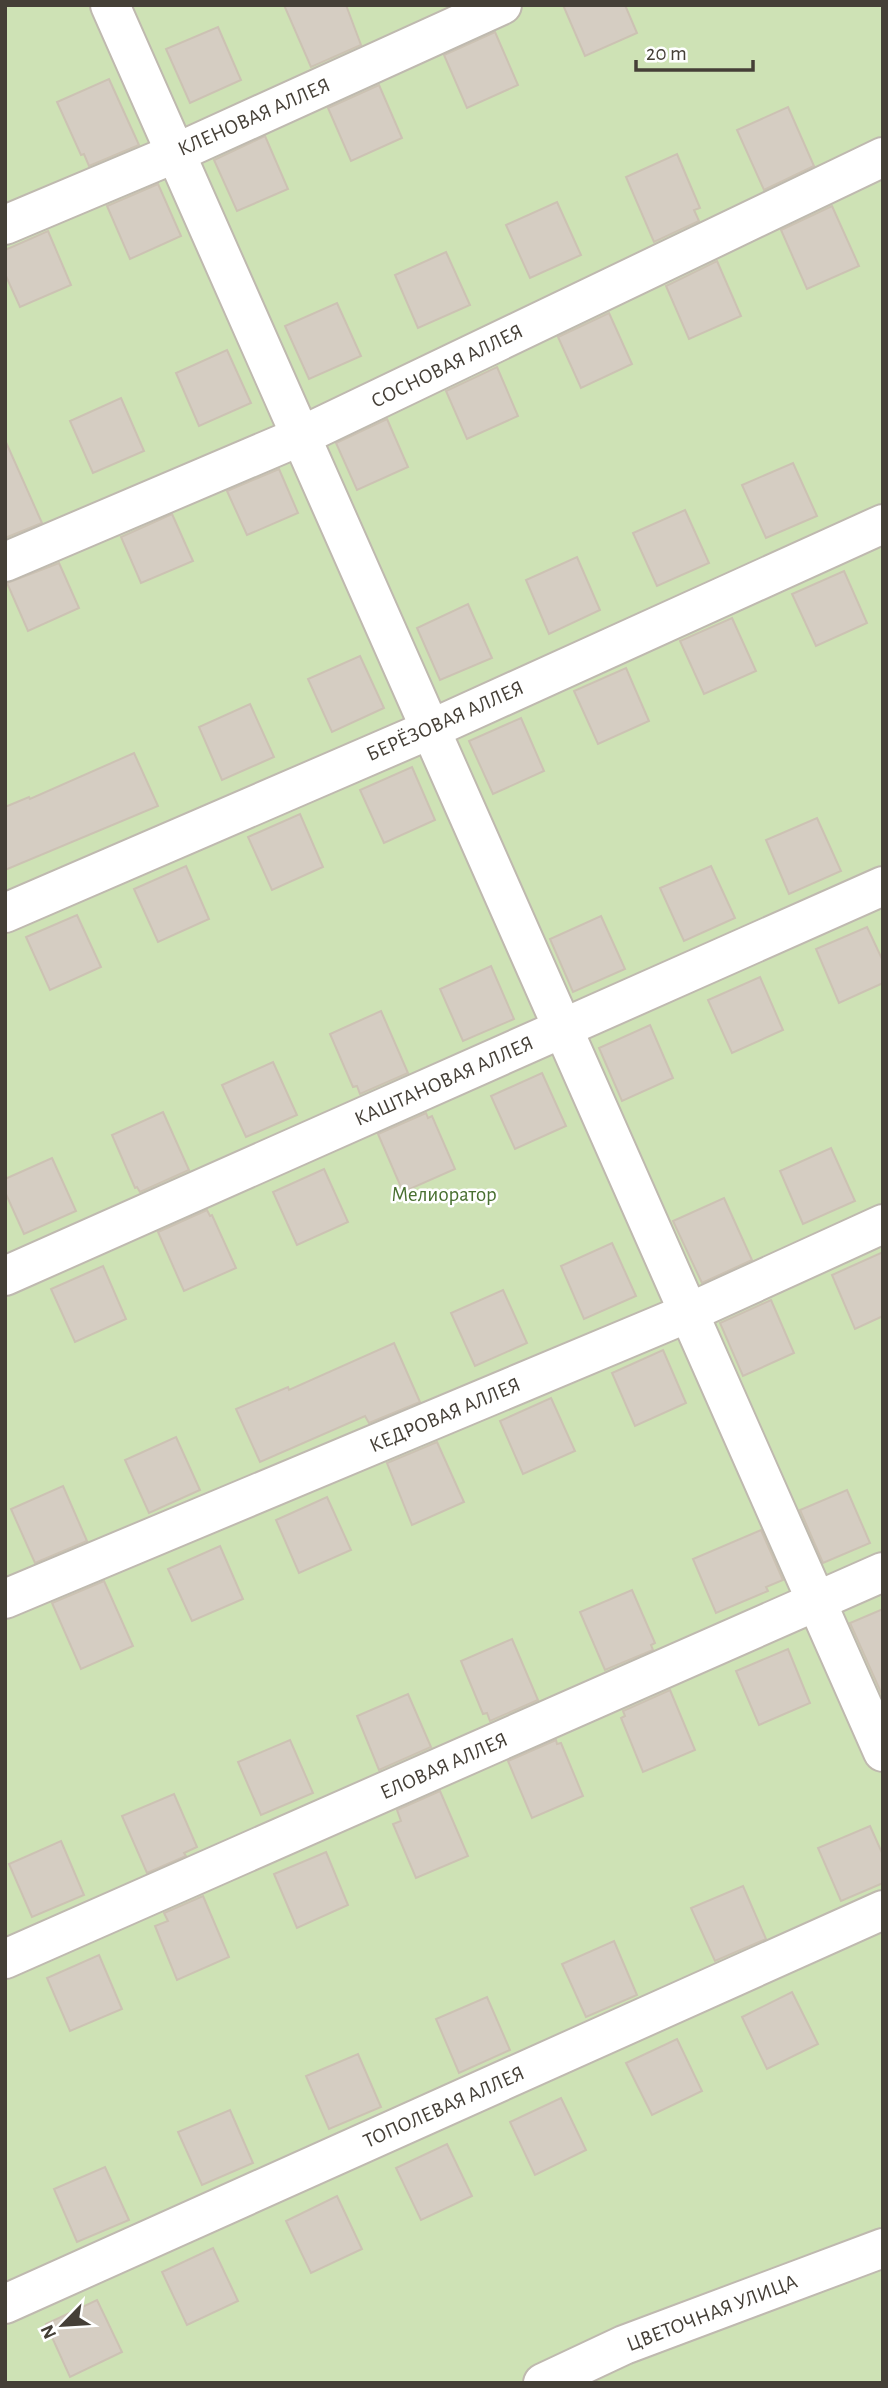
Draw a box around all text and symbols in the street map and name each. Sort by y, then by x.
scale bar [636,28,753,72]
text: 20 m [646,43,687,64]
street label: КЛЕНОВАЯ АЛЛЕЯ [175,74,333,160]
street label: СОСНОВАЯ АЛЛЕЯ [368,320,526,412]
street label: БЕРЁЗОВАЯ АЛЛЕЯ [363,676,527,765]
street label: КАШТАНОВАЯ АЛЛЕЯ [351,1032,537,1130]
park label: Мелиоратор [391,1184,497,1205]
street label: КЕДРОВАЯ АЛЛЕЯ [366,1374,524,1456]
street label: ЕЛОВАЯ АЛЛЕЯ [377,1729,511,1803]
street label: ТОПОЛЕВАЯ АЛЛЕЯ [360,2062,528,2152]
street label: ЦВЕТОЧНАЯ УЛИЦА [624,2271,800,2355]
north arrow [28,2290,98,2360]
text: N [38,2322,60,2342]

